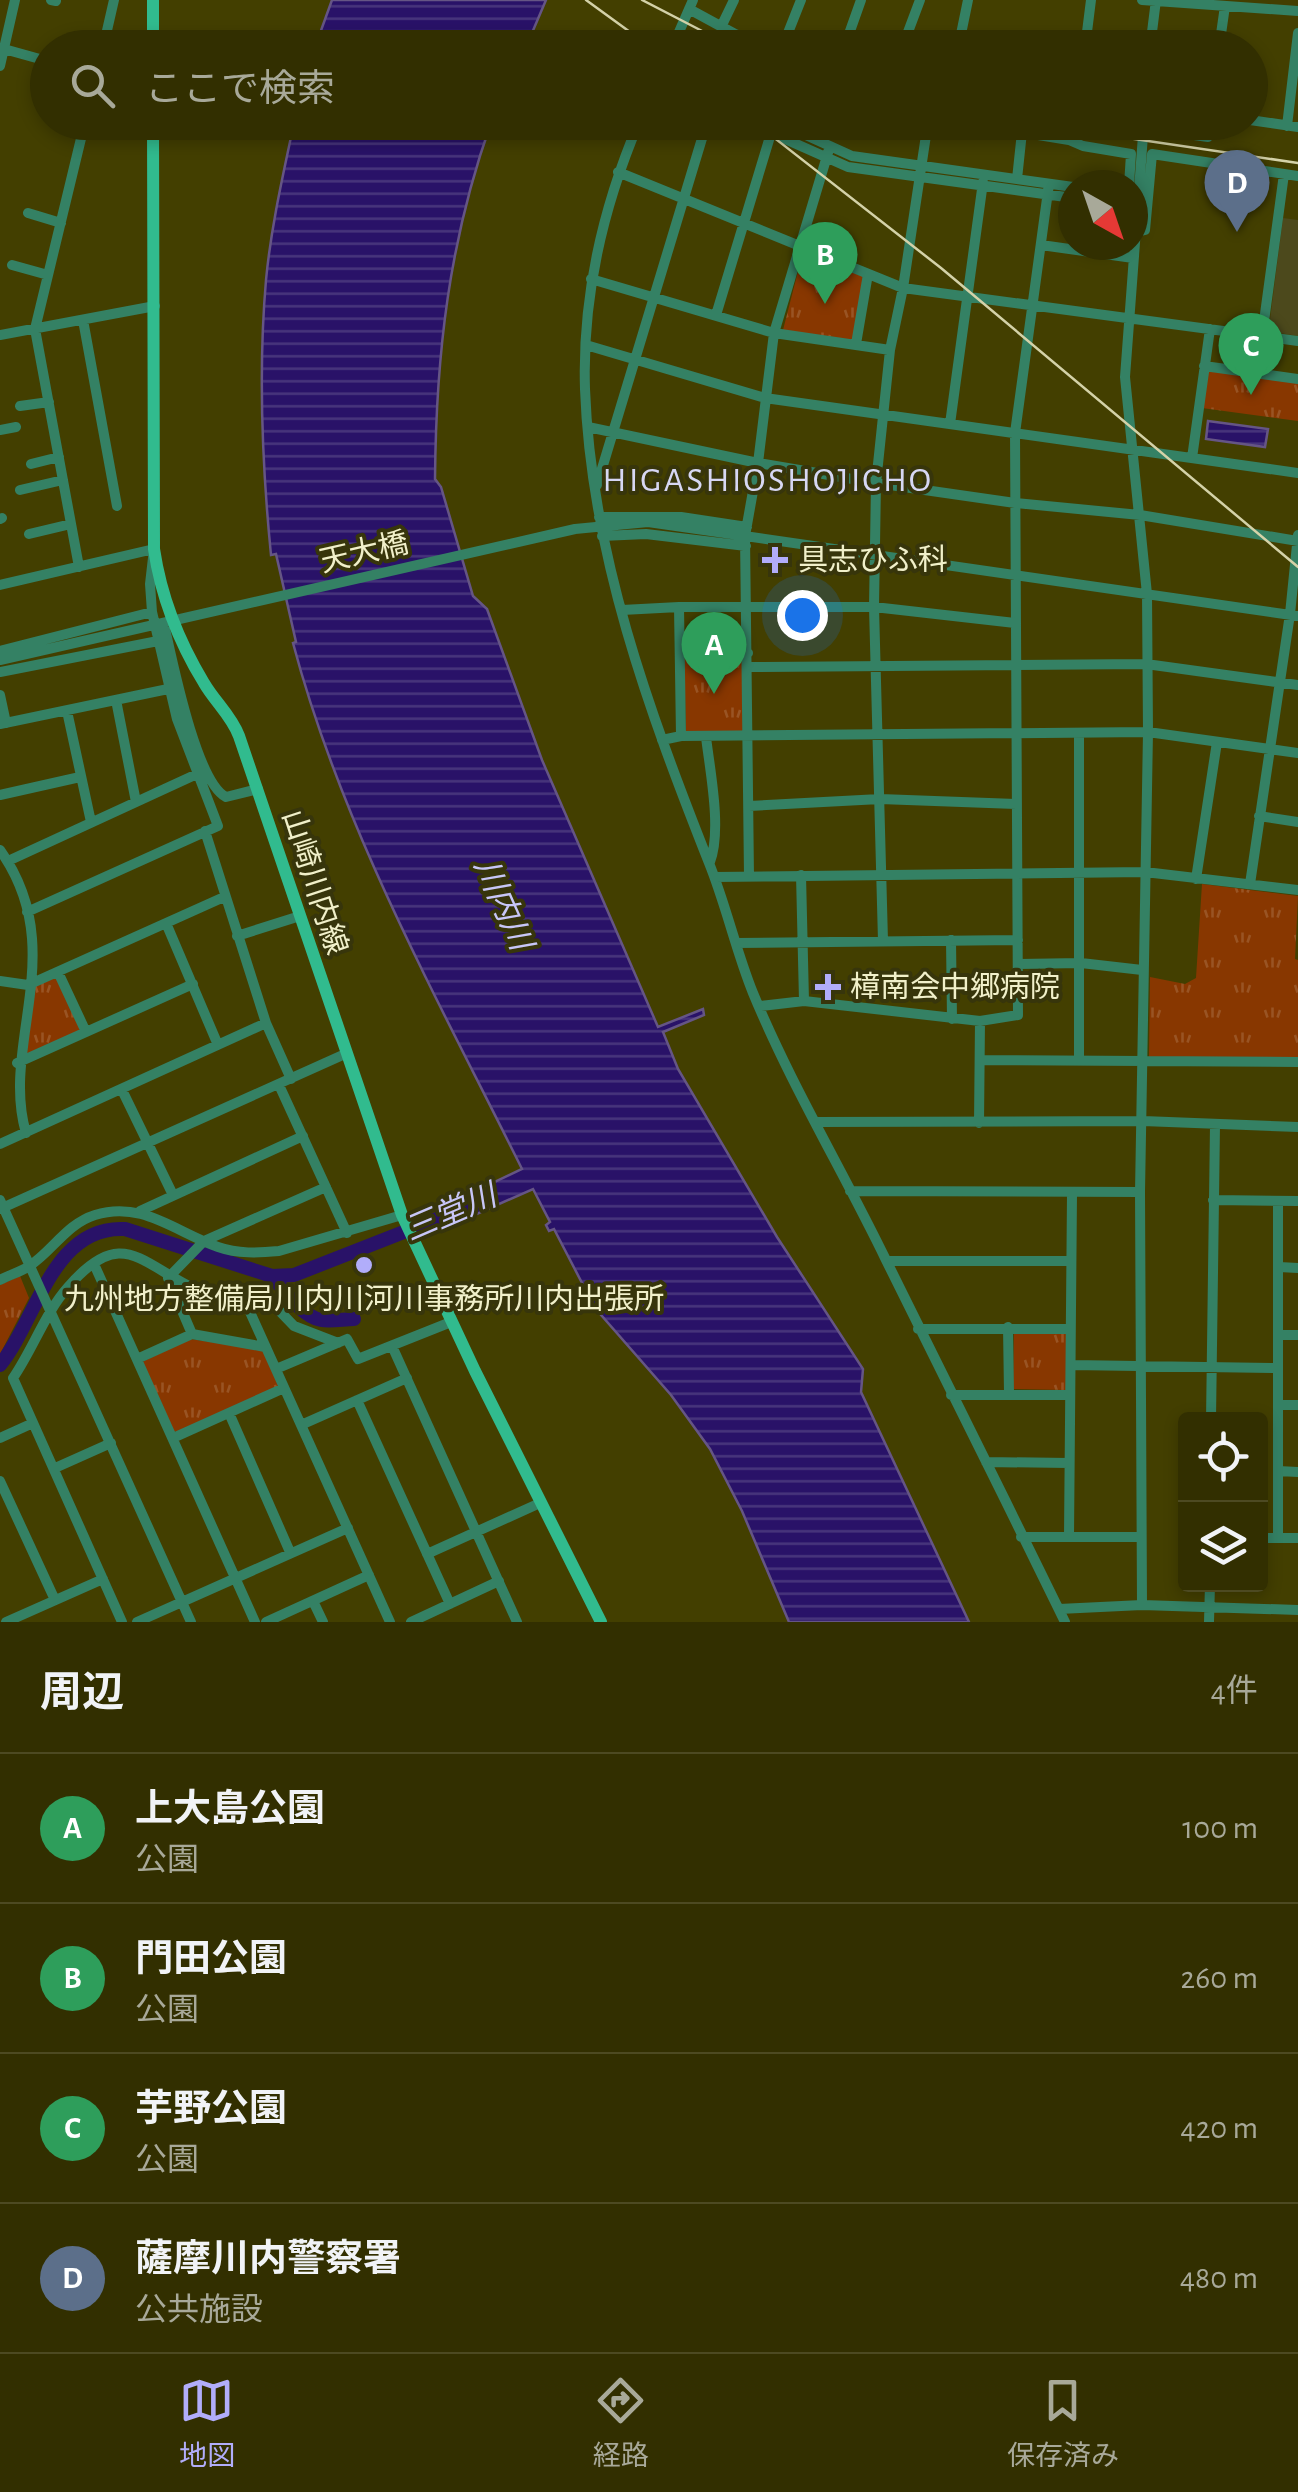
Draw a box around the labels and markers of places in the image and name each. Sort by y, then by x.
pin: D [1204,150,1270,232]
pin: B [792,222,858,304]
pin: C [1218,312,1284,395]
place label: 具志ひふ科 [798,544,948,576]
marker: 具志ひふ科 [762,547,788,573]
pin: A [682,612,746,694]
place label: 樟南会中郷病院 [850,971,1060,1003]
marker: 樟南会中郷病院 [815,974,841,1000]
marker: 九州地方整備局川内川河川事務所川内出張所 [353,1254,375,1276]
place label: 九州地方整備局川内川河川事務所川内出張所 [64,1283,664,1315]

